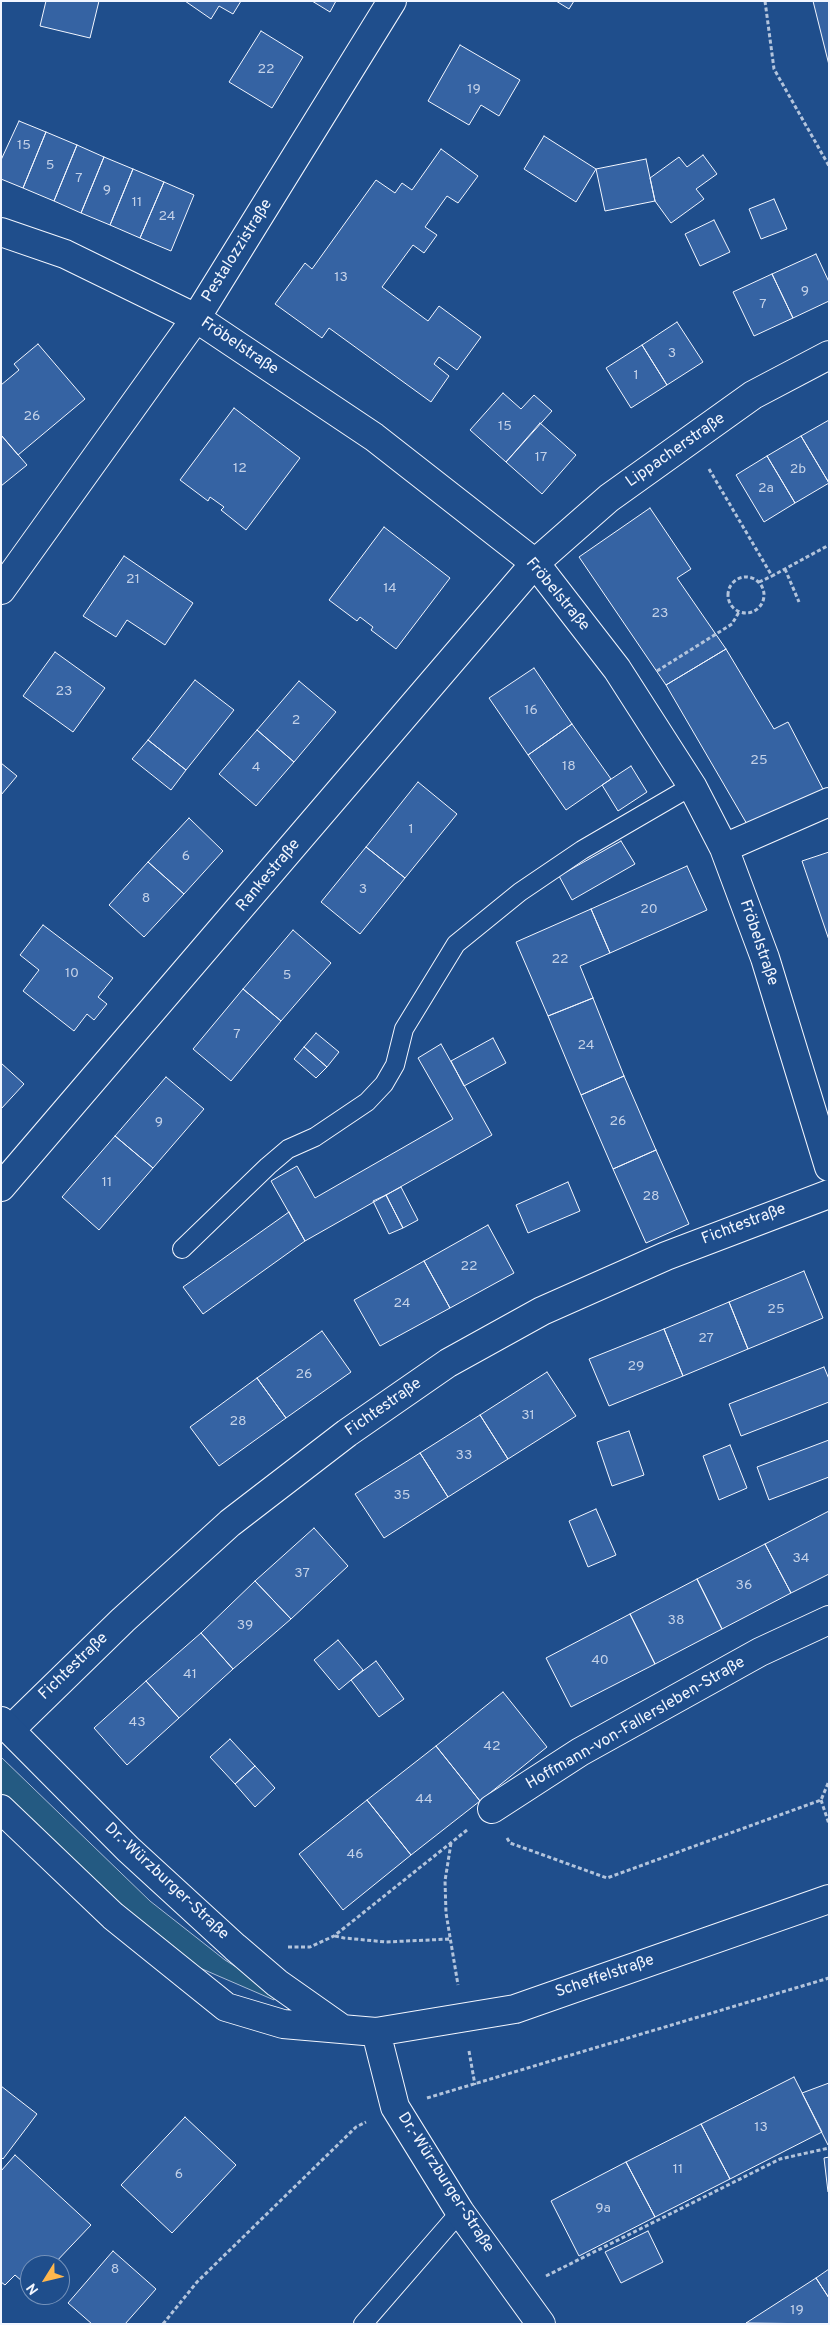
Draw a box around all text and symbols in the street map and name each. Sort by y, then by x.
house number: 22 [257,62,275,78]
house number: 19 [467,82,481,98]
house number: 15 [17,138,31,154]
house number: 5 [46,158,54,174]
house number: 7 [75,171,83,187]
house number: 9 [103,183,111,199]
house number: 11 [132,195,142,211]
street label: Pestalozzistraße [199,196,277,306]
house number: 24 [158,209,176,225]
house number: 13 [334,270,348,286]
house number: 9 [801,284,809,300]
house number: 7 [759,297,767,313]
street label: Fröbelstraße [197,314,281,380]
house number: 3 [668,346,676,362]
house number: 1 [633,368,639,384]
house number: 26 [24,409,40,425]
street label: Lippacherstraße [623,410,729,492]
house number: 15 [498,419,512,435]
house number: 17 [535,450,547,466]
house number: 12 [233,461,247,477]
house number: 2b [790,462,806,478]
house number: 2a [758,481,774,497]
street label: Fröbelstraße [521,555,593,635]
house number: 21 [126,572,140,588]
house number: 14 [383,581,397,597]
house number: 23 [652,606,668,622]
house number: 23 [56,684,72,700]
house number: 16 [524,703,538,719]
house number: 2 [292,713,300,729]
house number: 25 [750,753,768,769]
house number: 18 [562,759,576,775]
house number: 4 [252,760,260,776]
house number: 1 [408,822,414,838]
street label: Rankestraße [233,836,305,916]
house number: 6 [182,849,190,865]
house number: 3 [359,882,367,898]
house number: 8 [142,891,150,907]
street label: Fröbelstraße [734,898,782,988]
house number: 20 [640,902,658,918]
house number: 22 [551,952,569,968]
house number: 10 [65,966,79,982]
house number: 5 [283,968,291,984]
house number: 7 [233,1027,241,1043]
house number: 24 [577,1038,595,1054]
house number: 26 [610,1114,626,1130]
house number: 9 [155,1115,163,1131]
house number: 11 [102,1175,112,1191]
house number: 28 [642,1189,660,1205]
street label: Fichtestraße [699,1200,789,1250]
house number: 22 [460,1259,478,1275]
house number: 24 [393,1296,411,1312]
house number: 25 [767,1302,785,1318]
house number: 27 [698,1331,714,1347]
house number: 29 [628,1359,644,1375]
house number: 26 [296,1367,312,1383]
street label: Fichtestraße [342,1375,426,1441]
house number: 31 [521,1408,535,1424]
house number: 28 [229,1414,247,1430]
house number: 33 [456,1448,472,1464]
house number: 35 [393,1488,411,1504]
house number: 34 [792,1551,810,1567]
house number: 37 [294,1566,310,1582]
house number: 36 [736,1578,752,1594]
house number: 38 [668,1613,684,1629]
house number: 39 [237,1618,253,1634]
street label: Fichtestraße [35,1629,113,1705]
street label: Hoffmann-von-Fallersleben-Straße [523,1653,749,1795]
house number: 40 [591,1653,609,1669]
house number: 41 [183,1667,197,1683]
house number: 43 [128,1715,146,1731]
house number: 42 [483,1739,501,1755]
house number: 44 [415,1792,433,1808]
street label: Dr.-Würzburger-Straße [100,1819,232,1945]
house number: 46 [346,1847,364,1863]
street label: Scheffelstraße [553,1951,657,2003]
street label: Dr.-Würzburger-Straße [393,2109,497,2257]
house number: 13 [754,2120,768,2136]
house number: 11 [673,2162,683,2178]
house number: 6 [175,2167,183,2183]
house number: 9a [595,2201,611,2217]
north arrow [20,2255,70,2305]
house number: 8 [111,2262,119,2278]
text: N [23,2279,43,2298]
house number: 19 [790,2303,804,2319]

